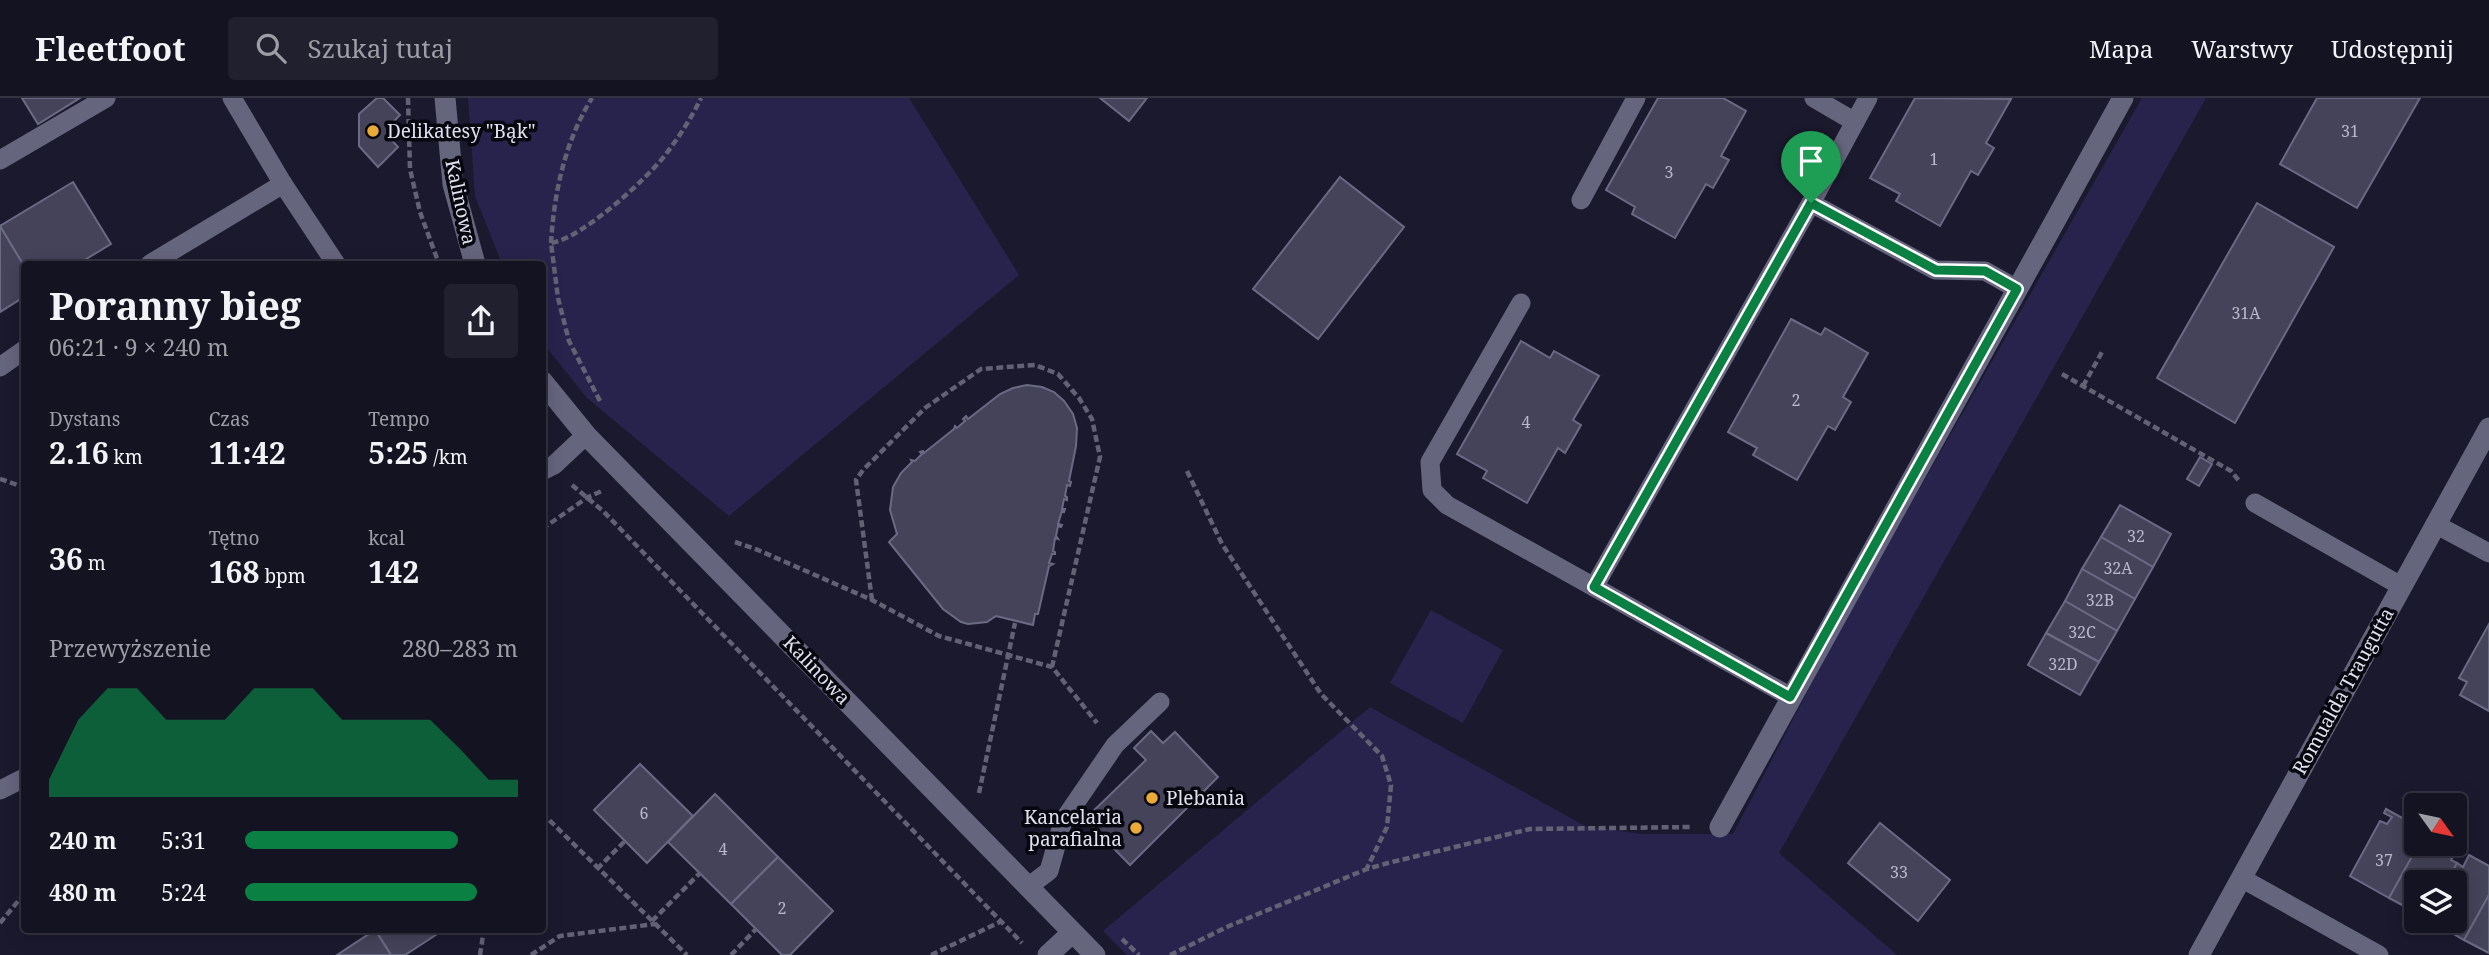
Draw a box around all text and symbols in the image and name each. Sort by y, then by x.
search box [228,17,718,80]
text: Fleetfoot [35,26,186,71]
icon: search [252,29,290,67]
text: Szukaj tutaj [308,30,453,66]
text: Mapa [2089,32,2153,65]
text: Warstwy [2191,32,2293,65]
text: Udostępnij [2331,32,2454,65]
place label: Delikatesy "Bąk" [387,118,536,144]
house number: 31 [2341,120,2359,142]
marker: Delikatesy "Bąk" [365,123,381,139]
pin [1781,131,1841,203]
icon: arrive [1792,142,1830,180]
house number: 1 [1930,148,1938,170]
street label: Kalinowa [439,157,483,247]
house number: 3 [1665,161,1674,183]
text: Poranny bieg [49,279,301,331]
button: share [444,284,518,358]
house number: 31A [2231,302,2261,324]
text: 06:21 · 9 × 240 m [49,331,229,363]
house number: 2 [1792,389,1800,411]
text: Dystans [49,406,120,432]
text: Czas [209,406,249,432]
text: Tempo [368,406,430,432]
house number: 4 [1522,411,1531,433]
text: 2.16 [49,432,109,473]
text: 11:42 [209,432,286,473]
text: 5:25 [368,432,428,473]
text: km [109,444,143,470]
text: /km [428,444,468,470]
text: Tętno [209,525,259,551]
text: kcal [368,525,405,551]
house number: 32 [2127,525,2145,547]
text: 36 [49,538,83,579]
text: m [83,550,106,576]
text: 168 [209,551,260,592]
text: 142 [368,551,419,592]
house number: 32A [2103,557,2133,579]
text: bpm [260,563,306,589]
house number: 32B [2086,589,2114,611]
street label: Romualda Traugutta [2286,603,2400,779]
house number: 32C [2068,621,2096,643]
street label: Kalinowa [778,630,856,710]
text: Przewyższenie [49,632,211,664]
text: 280–283 m [402,632,518,664]
house number: 32D [2048,653,2078,675]
place label: Plebania [1166,785,1245,811]
marker: Plebania [1144,790,1160,806]
north arrow [2404,793,2468,856]
map controls [2404,793,2467,933]
house number: 6 [640,802,649,824]
place label: Kancelaria parafialna [1024,804,1122,852]
marker: Kancelaria parafialna [1128,820,1144,836]
text: 240 m [49,824,117,856]
text: 5:31 [161,824,206,856]
house number: 4 [719,838,728,860]
house number: 37 [2375,849,2393,871]
house number: 33 [1890,861,1908,883]
button: layers [2404,870,2467,933]
text: 480 m [49,876,117,908]
text: 5:24 [161,876,206,908]
house number: 2 [778,897,786,919]

